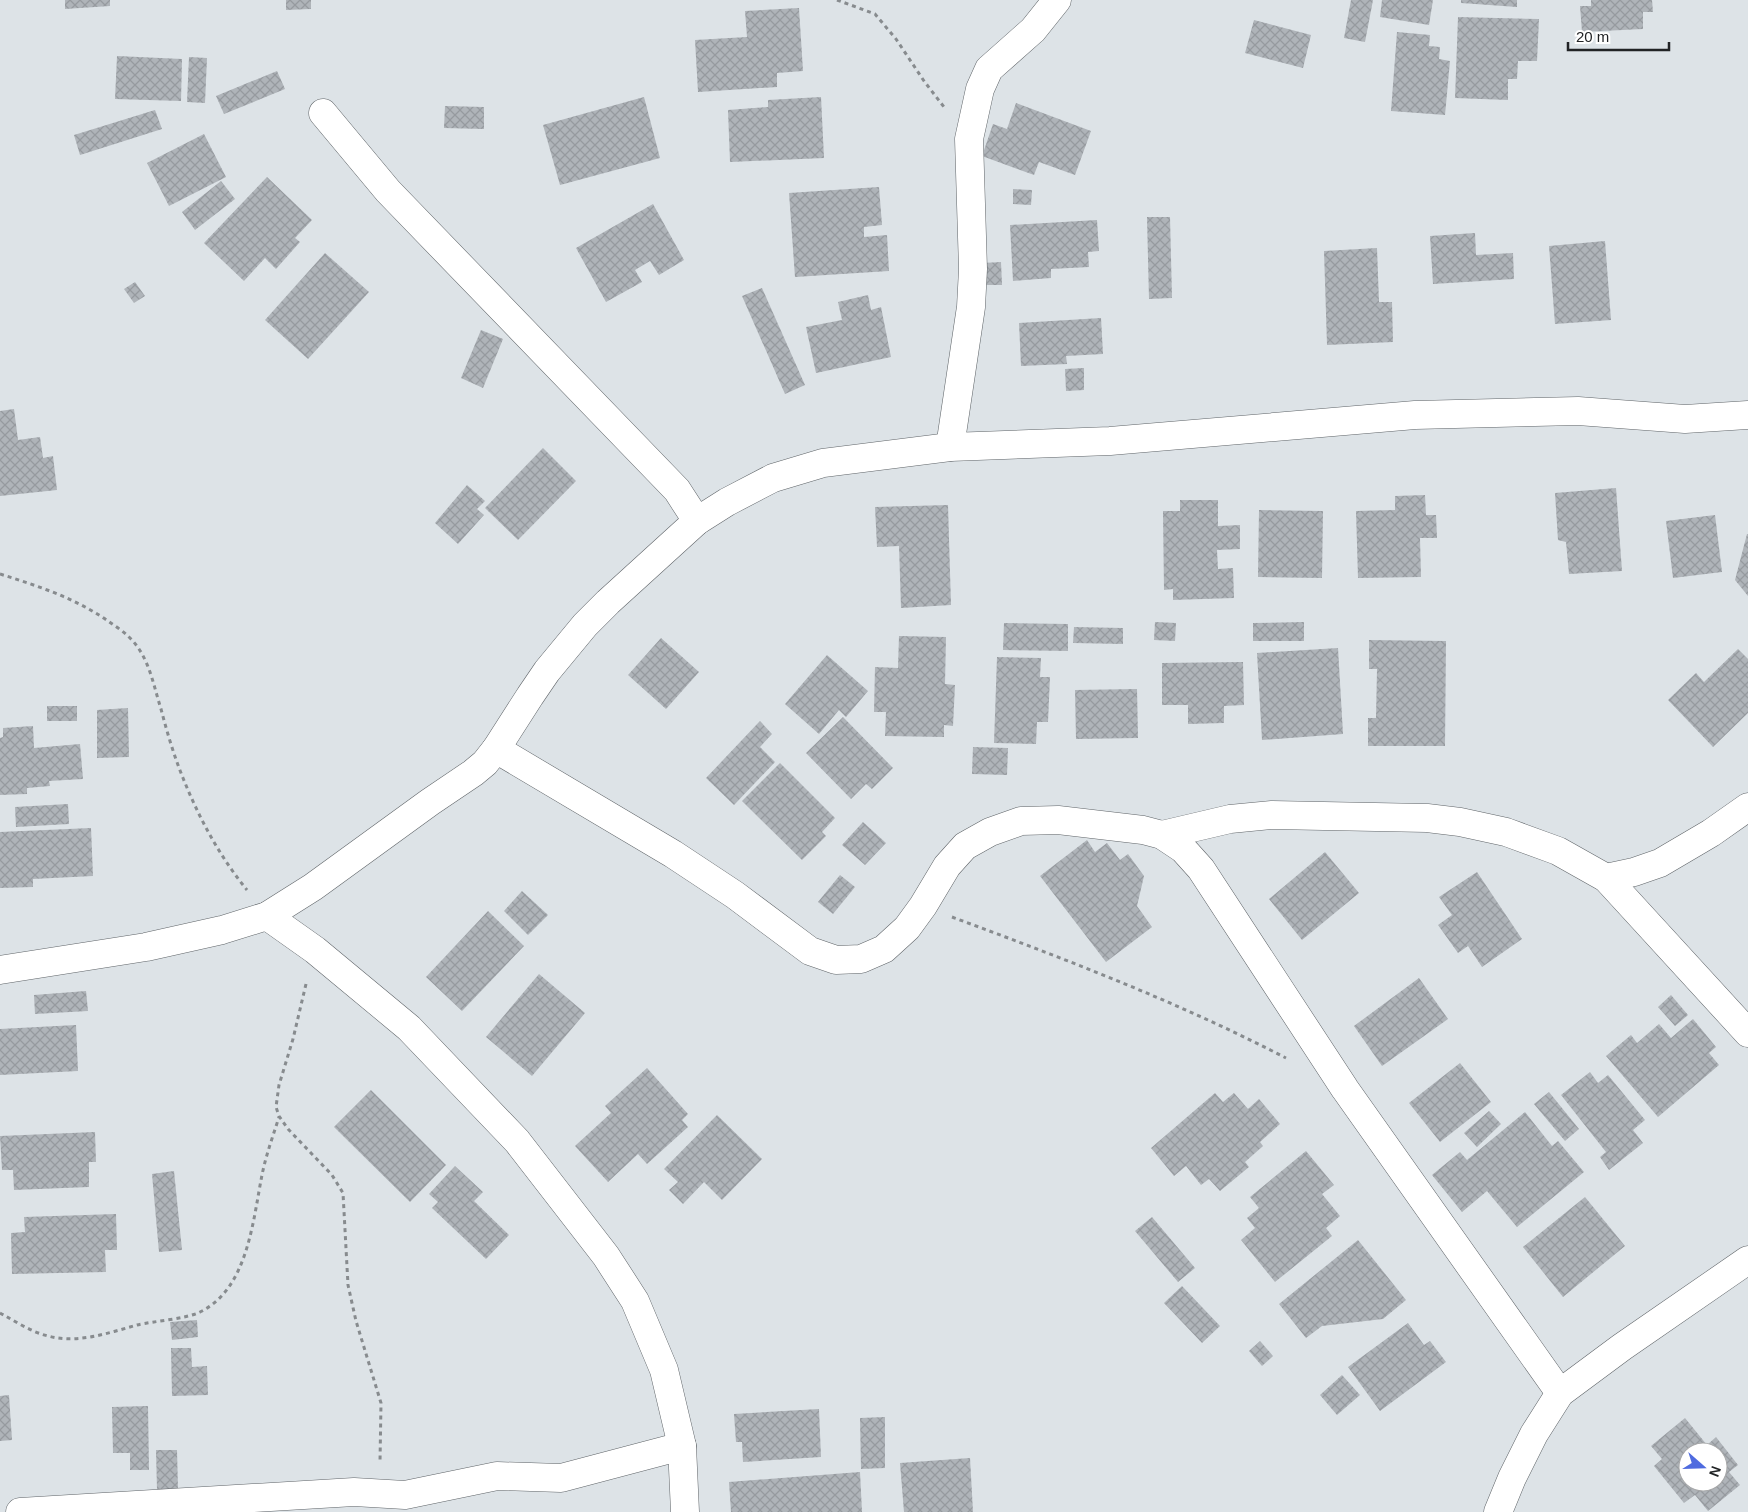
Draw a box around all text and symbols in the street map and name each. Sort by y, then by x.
scale bar [1568,20,1669,52]
text: 20 m [1576,28,1609,45]
north arrow [1678,1442,1728,1492]
text: N [1706,1464,1724,1479]

